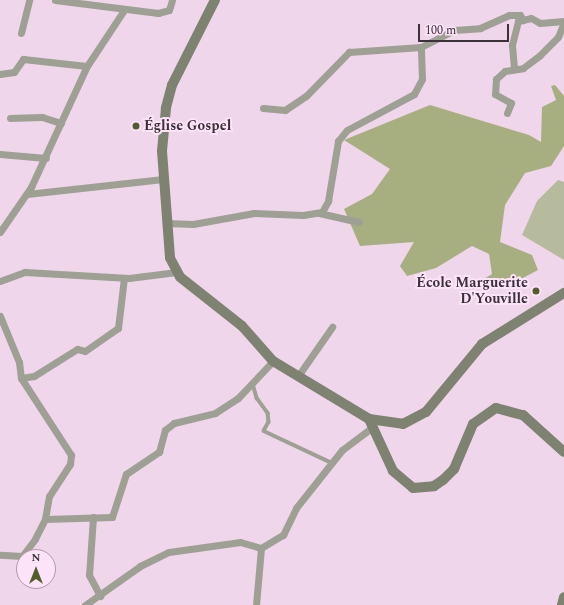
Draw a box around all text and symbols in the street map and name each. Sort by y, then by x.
scale bar [420,16,511,42]
text: 100 m [425,21,456,40]
place label: Église Gospel [144,118,231,134]
marker: Église Gospel [131,121,141,131]
place label: École Marguerite D'Youville [416,275,528,308]
marker: École Marguerite D'Youville [531,286,541,296]
north arrow [16,549,56,589]
text: N [32,549,40,566]

